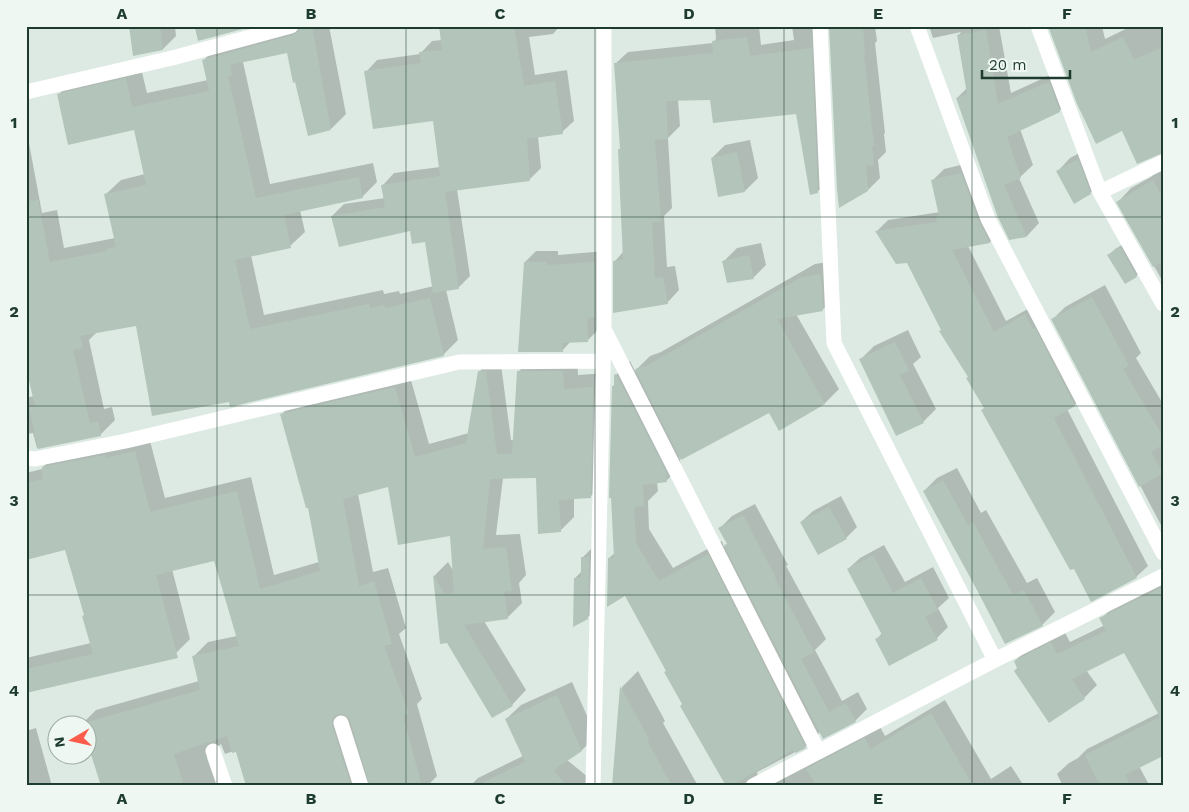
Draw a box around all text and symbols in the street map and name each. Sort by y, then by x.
text: A [117,4,128,23]
text: B [306,4,317,23]
text: C [495,4,506,23]
text: D [683,4,695,23]
text: E [873,4,883,23]
text: F [1062,4,1072,23]
scale bar [982,48,1069,80]
text: 20 m [989,56,1027,74]
text: 1 [11,113,17,132]
text: 1 [1172,113,1178,132]
text: 2 [9,302,19,321]
text: 2 [1170,302,1180,321]
text: 3 [9,491,19,510]
text: 3 [1170,491,1180,510]
text: 4 [9,681,19,700]
text: 4 [1170,681,1180,700]
north arrow [48,714,98,764]
text: N [50,736,68,748]
text: A [117,789,128,808]
text: B [306,789,317,808]
text: C [495,789,506,808]
text: D [683,789,695,808]
text: E [873,789,883,808]
text: F [1062,789,1072,808]

